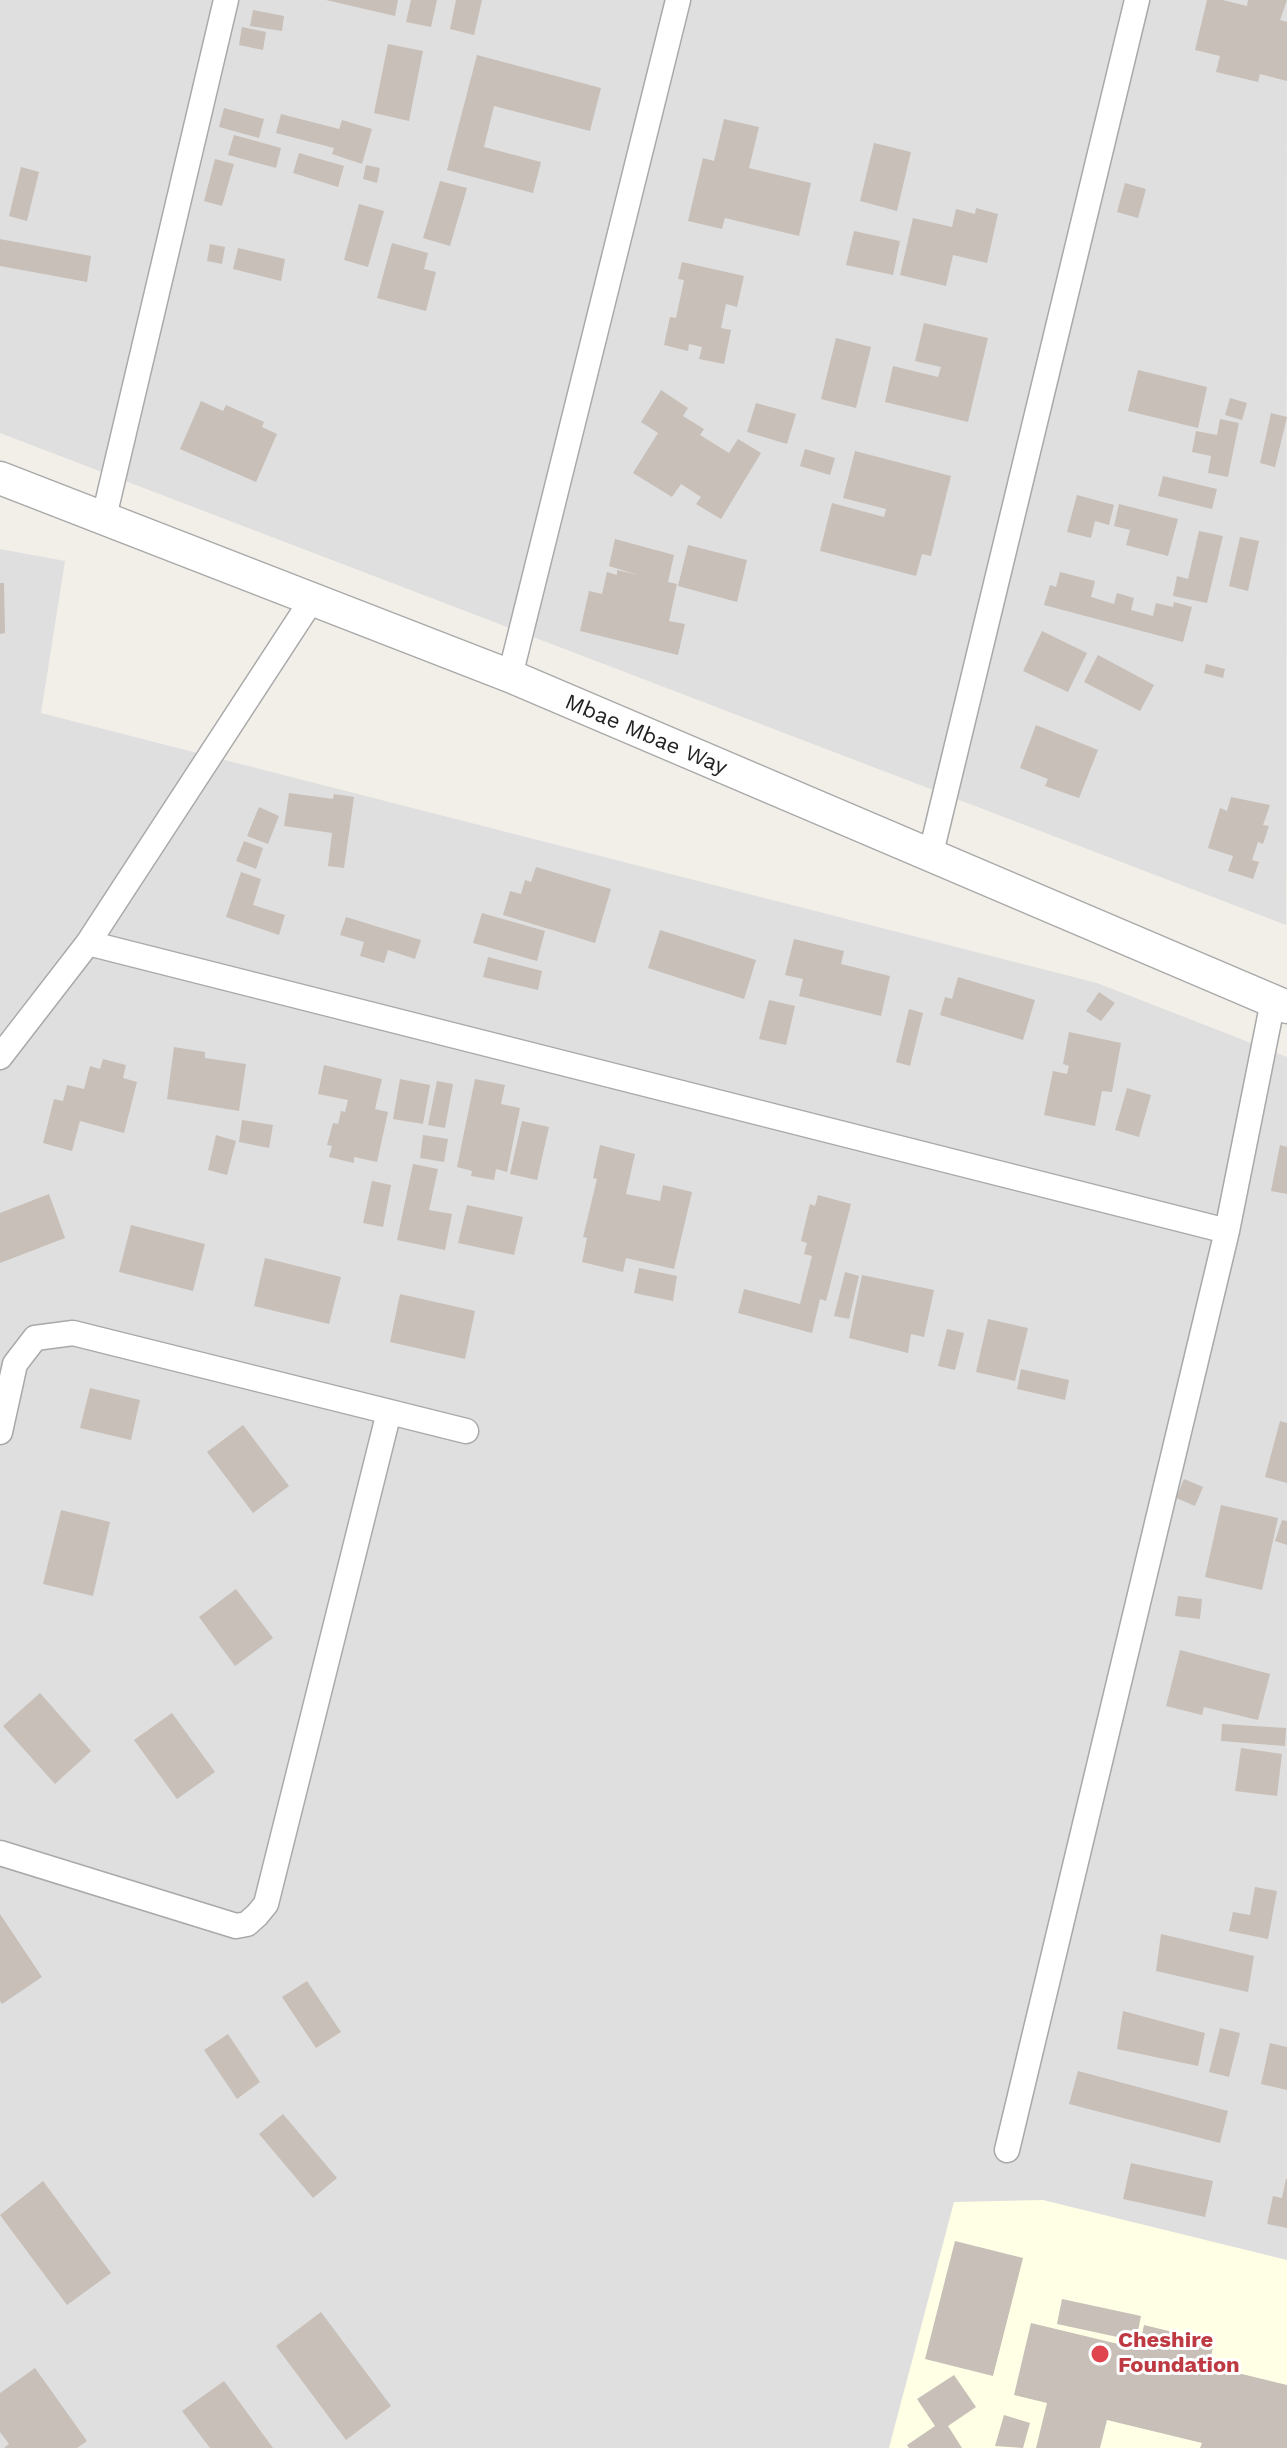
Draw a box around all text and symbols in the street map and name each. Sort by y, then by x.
street label: Mbae Mbae Way [561,689,731,781]
place label: Cheshire Foundation [1118,2328,1240,2380]
marker: Cheshire Foundation [1089,2343,1111,2365]

